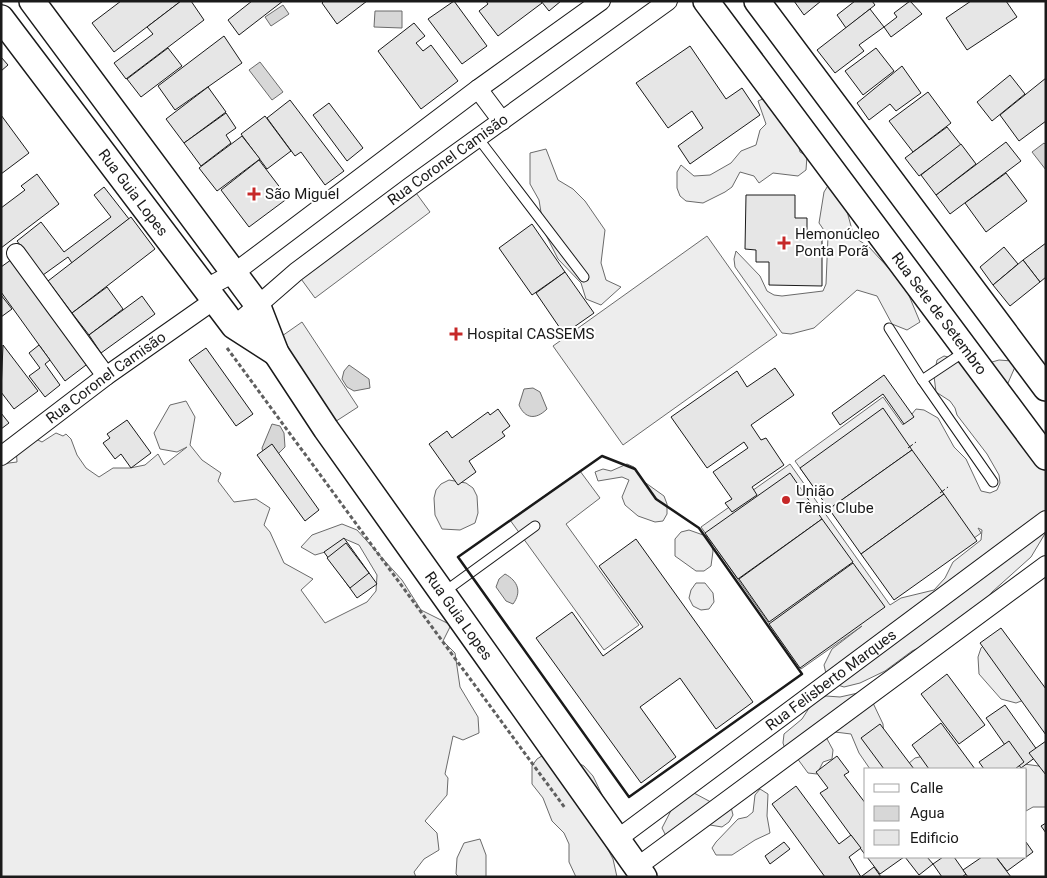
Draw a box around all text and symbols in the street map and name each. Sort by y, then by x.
street label: Rua Coronel Camisão [384,110,511,209]
street label: Rua Guia Lopes [94,146,172,240]
place label: São Miguel [265,185,339,203]
marker: São Miguel [247,187,261,201]
place label: Hemonúcleo Ponta Porã [795,225,880,260]
marker: Hemonúcleo Ponta Porã [777,236,791,250]
street label: Rua Sete de Setembro [888,249,991,378]
place label: Hospital CASSEMS [467,325,594,343]
marker: Hospital CASSEMS [449,327,463,341]
street label: Rua Coronel Camisão [42,328,169,427]
place label: União Tênis Clube [796,482,874,517]
marker: União Tênis Clube [780,494,792,506]
street label: Rua Guia Lopes [421,568,496,664]
street label: Rua Felisberto Marques [762,626,900,734]
legend [864,768,1027,858]
text: Calle [910,779,943,797]
text: Agua [910,804,945,822]
text: Edificio [910,829,959,847]

